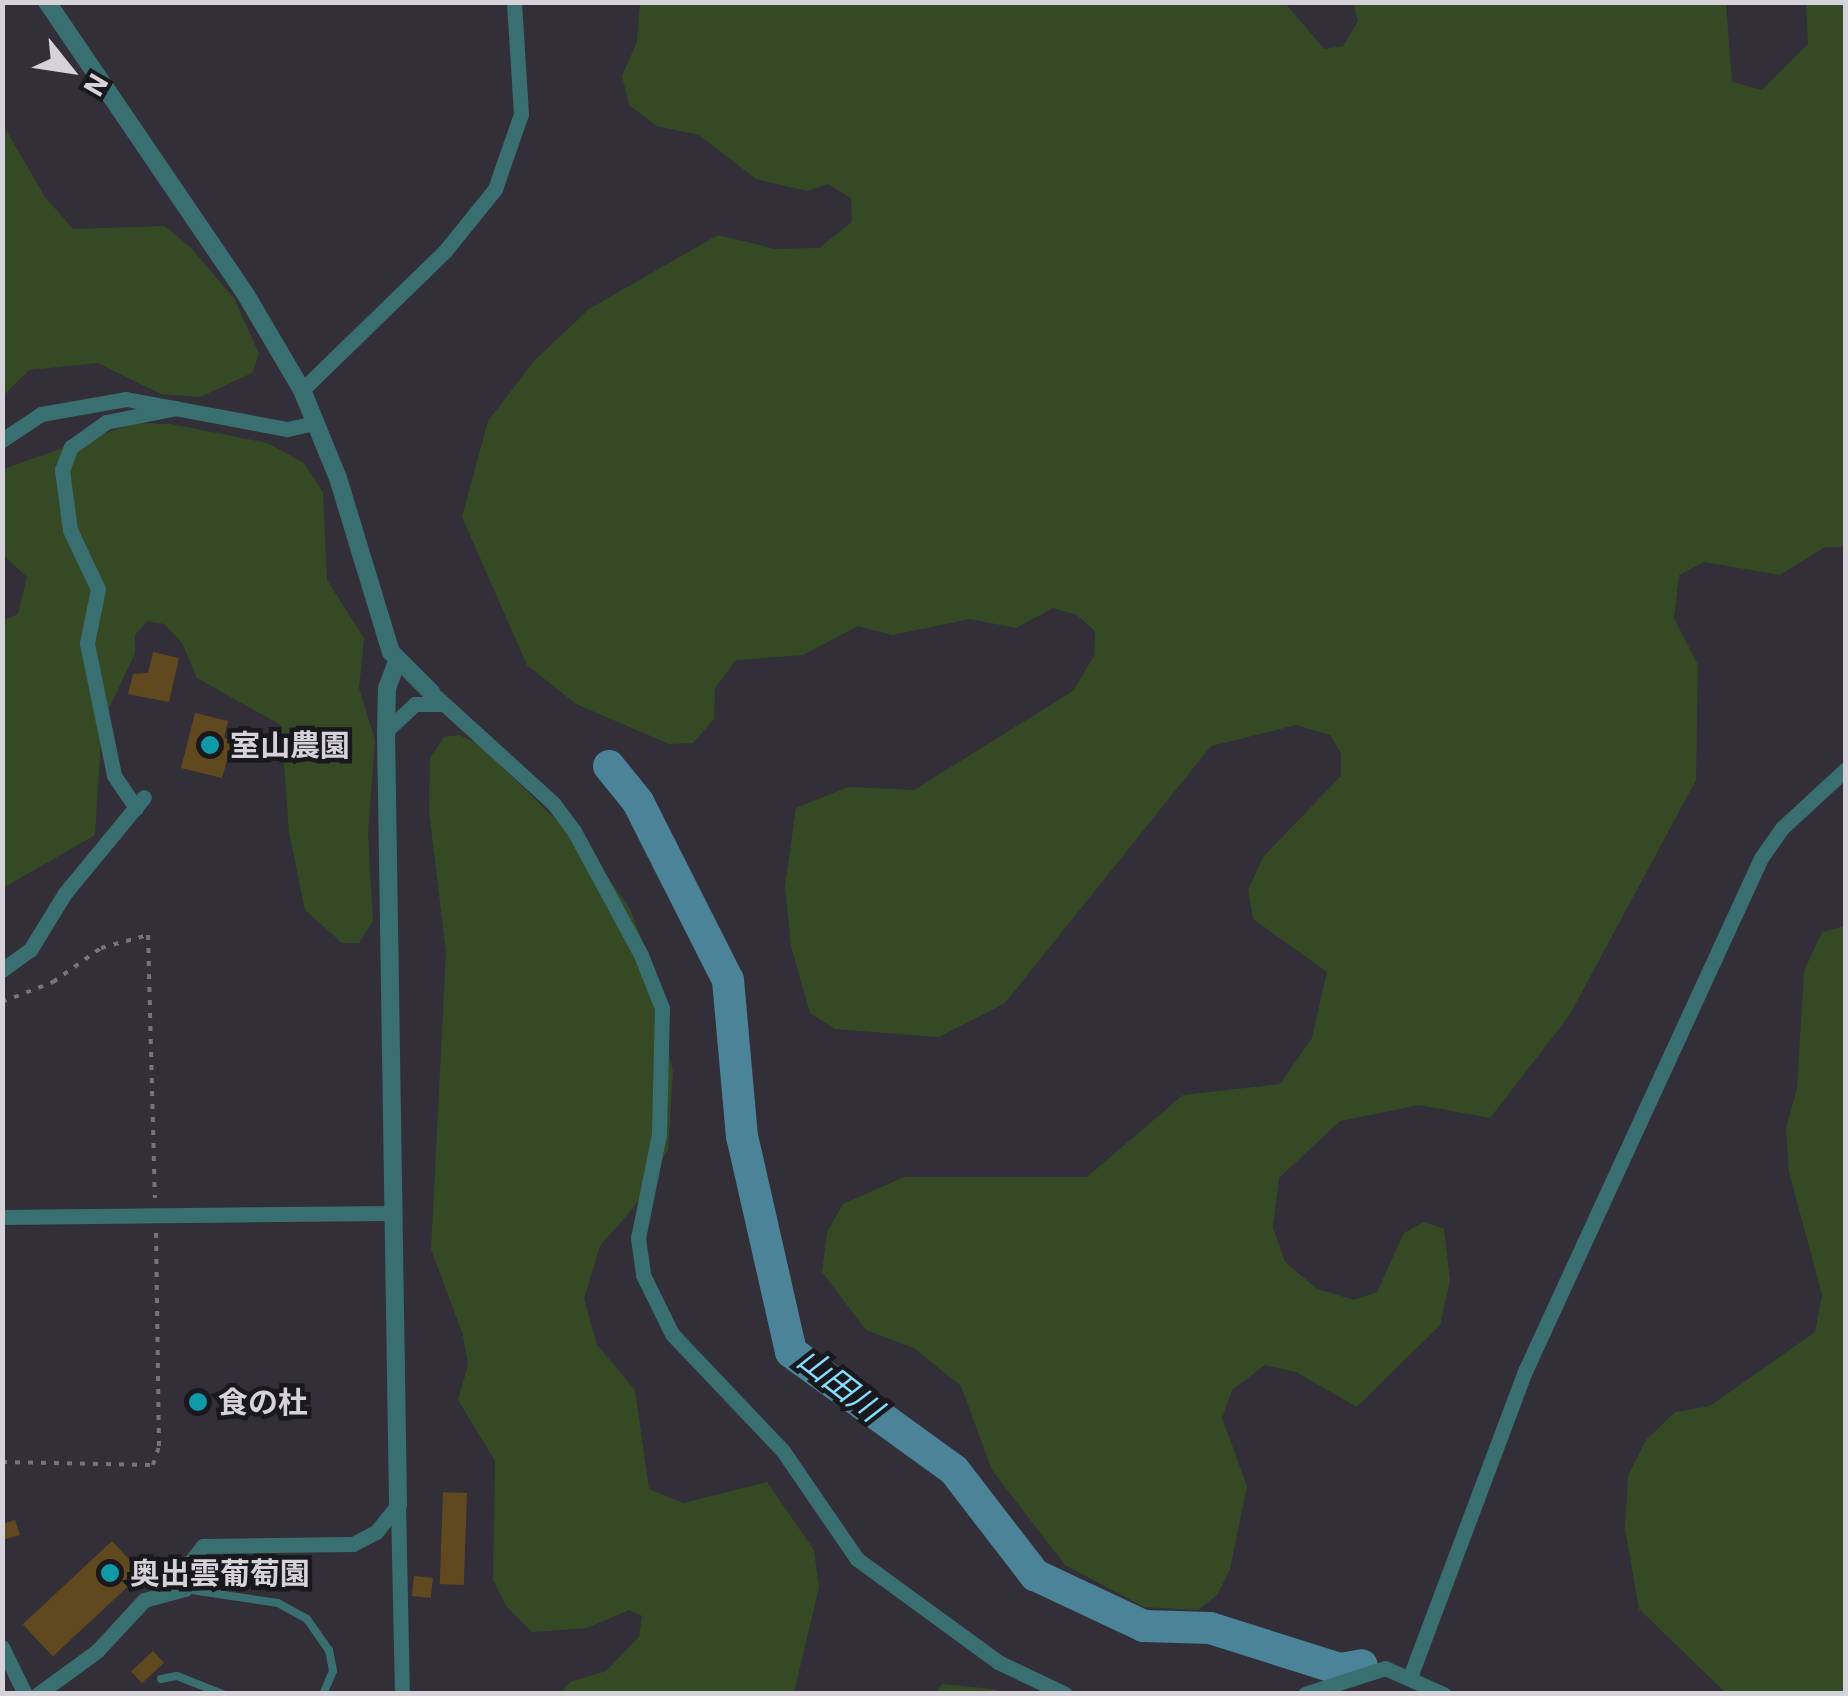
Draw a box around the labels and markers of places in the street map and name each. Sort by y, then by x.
place label: 室山農園 [230,727,350,763]
marker: 室山農園 [199,734,221,756]
place label: 食の杜 [218,1384,308,1420]
marker: 食の杜 [187,1391,209,1413]
place label: 奥出雲葡萄園 [130,1555,310,1591]
marker: 奥出雲葡萄園 [99,1562,121,1584]

